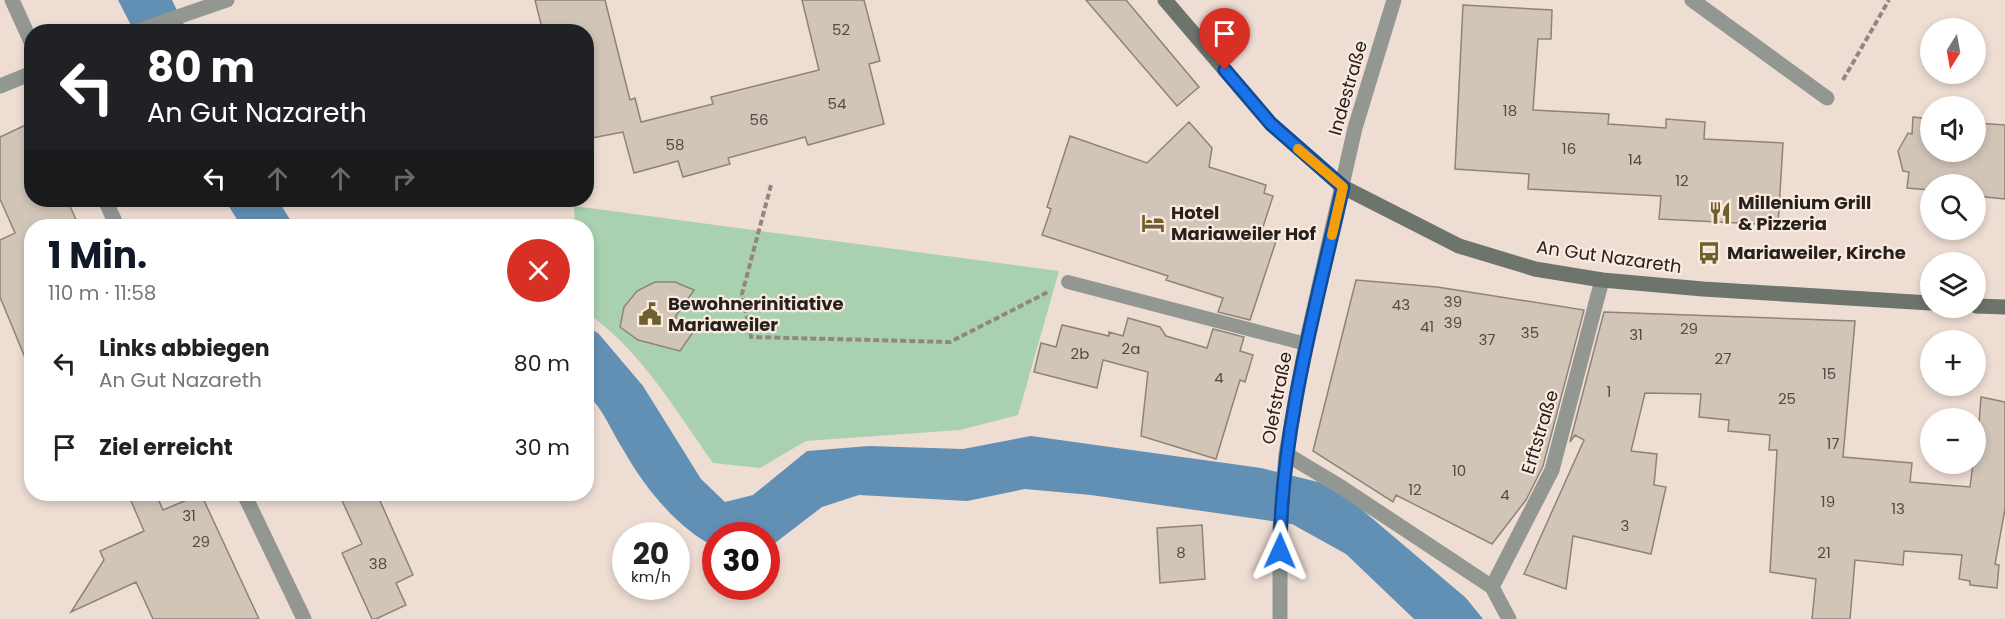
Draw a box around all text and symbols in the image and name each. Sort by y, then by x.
pin [1199,8,1250,70]
icon: arrive [1208,17,1241,50]
north arrow [1920,18,1986,84]
map controls [1920,18,1986,474]
house number: 52 [832,19,850,40]
text: 80 m [147,38,255,97]
street label: Indestraße [1322,38,1373,138]
icon: left [48,48,126,126]
house number: 54 [828,93,846,114]
text: An Gut Nazareth [147,94,367,131]
button: sound [1920,96,1986,162]
house number: 18 [1503,100,1517,121]
house number: 56 [750,109,768,130]
house number: 58 [666,134,684,155]
house number: 16 [1562,138,1576,159]
house number: 14 [1628,149,1642,170]
icon: left [198,162,231,195]
icon: ahead [261,162,294,195]
icon: ahead [324,162,357,195]
icon: right [387,162,420,195]
house number: 12 [1675,170,1689,191]
button: search [1920,174,1986,240]
place label: Millenium Grill & Pizzeria [1738,190,1871,236]
place label: Hotel Mariaweiler Hof [1171,200,1317,246]
restaurant icon: Millenium Grill & Pizzeria [1707,200,1733,226]
hotel icon: Hotel Mariaweiler Hof [1140,210,1166,236]
text: 1 Min. [48,230,147,281]
street label: An Gut Nazareth [1535,234,1683,279]
button: close [507,239,570,302]
bus stop icon: Mariaweiler, Kirche [1696,240,1722,266]
place label: Mariaweiler, Kirche [1727,240,1906,265]
button: layers [1920,252,1986,318]
text: 110 m · 11:58 [48,279,156,307]
place label: Bewohnerinitiative Mariaweiler [668,291,844,337]
house number: 39 [1444,291,1462,312]
house number: 43 [1392,294,1410,315]
public building icon: Bewohnerinitiative Mariaweiler [637,301,663,327]
house number: 39 [1444,312,1462,333]
house number: 41 [1420,316,1434,337]
house number: 29 [1680,318,1698,339]
house number: 35 [1521,322,1539,343]
house number: 31 [1629,324,1643,345]
house number: 37 [1478,329,1496,350]
button: + [1920,330,1986,396]
text: Links abbiegen [99,333,270,364]
house number: 2a [1122,338,1140,359]
house number: 2b [1071,343,1089,364]
icon: left [48,347,81,380]
text: 80 m [514,348,570,379]
house number: 27 [1715,348,1731,369]
street label: Olefstraße [1255,349,1298,446]
house number: 15 [1822,363,1836,384]
text: An Gut Nazareth [99,366,262,394]
house number: 4 [1214,367,1224,388]
house number: 1 [1607,381,1611,402]
street label: Erftstraße [1515,387,1564,477]
house number: 25 [1778,388,1796,409]
button: − [1920,408,1986,474]
icon: arrive [48,431,81,464]
text: Ziel erreicht [99,432,233,463]
text: 30 m [515,432,570,463]
house number: 17 [1827,433,1840,454]
house number: 10 [1452,460,1466,481]
house number: 12 [1408,479,1422,500]
house number: 4 [1500,484,1510,505]
house number: 19 [1821,491,1835,512]
house number: 13 [1891,498,1905,519]
house number: 31 [182,505,196,526]
house number: 3 [1621,515,1629,536]
position arrow [1248,519,1312,583]
speed limit sign: 30 [702,522,780,600]
house number: 29 [192,531,210,552]
text: 20 [633,532,669,575]
house number: 8 [1176,542,1186,563]
house number: 21 [1817,542,1831,563]
house number: 38 [369,553,387,574]
text: km/h [631,566,671,587]

